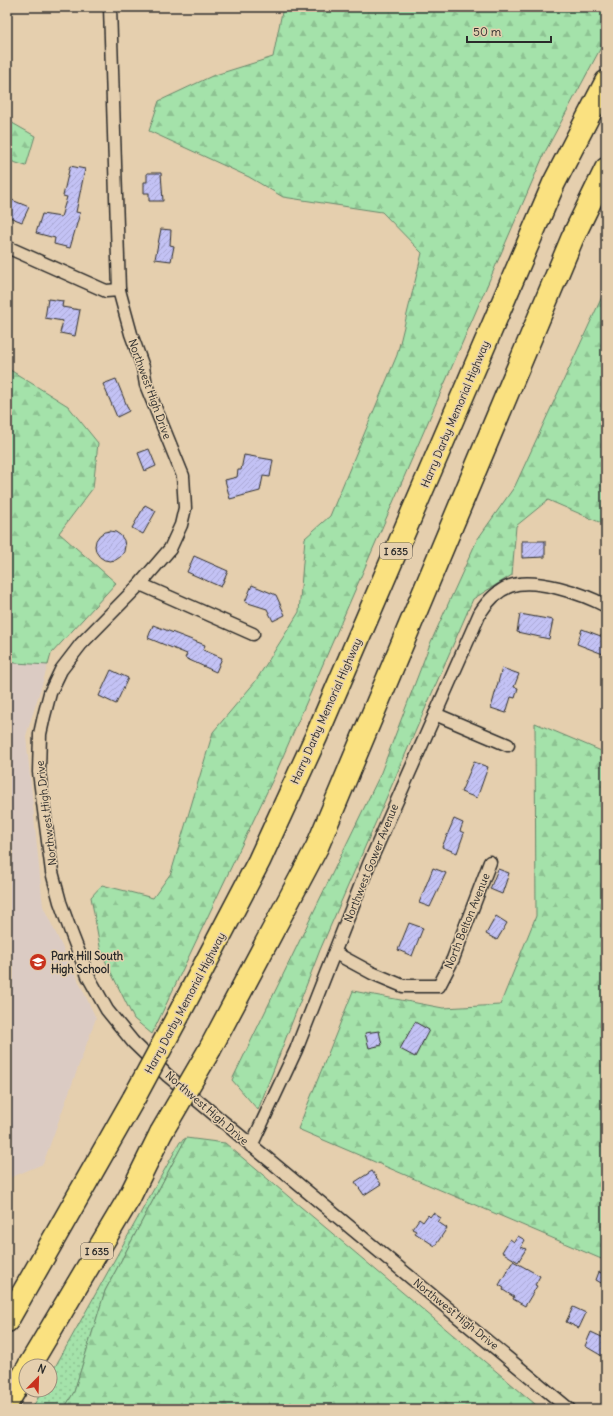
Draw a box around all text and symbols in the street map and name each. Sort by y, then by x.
scale bar [467,18,551,44]
text: 50 m [473,24,502,39]
street label: Northwest High Drive [125,337,175,441]
street label: Harry Darby Memorial Highway [418,338,492,490]
road number: I 635 [380,543,412,559]
street label: Harry Darby Memorial Highway [287,636,365,786]
street label: Northwest High Drive [33,760,59,866]
street label: Northwest Gower Avenue [341,802,401,924]
street label: North Belton Avenue [441,871,493,971]
street label: Harry Darby Memorial Highway [142,930,228,1076]
place label: Park Hill South High School [51,949,124,977]
school or university icon: Park Hill South High School [28,952,48,972]
street label: Northwest High Drive [163,1068,251,1148]
road number: I 635 [81,1243,113,1259]
street label: Northwest High Drive [411,1275,501,1353]
north arrow [18,1358,58,1398]
text: N [36,1361,48,1377]

